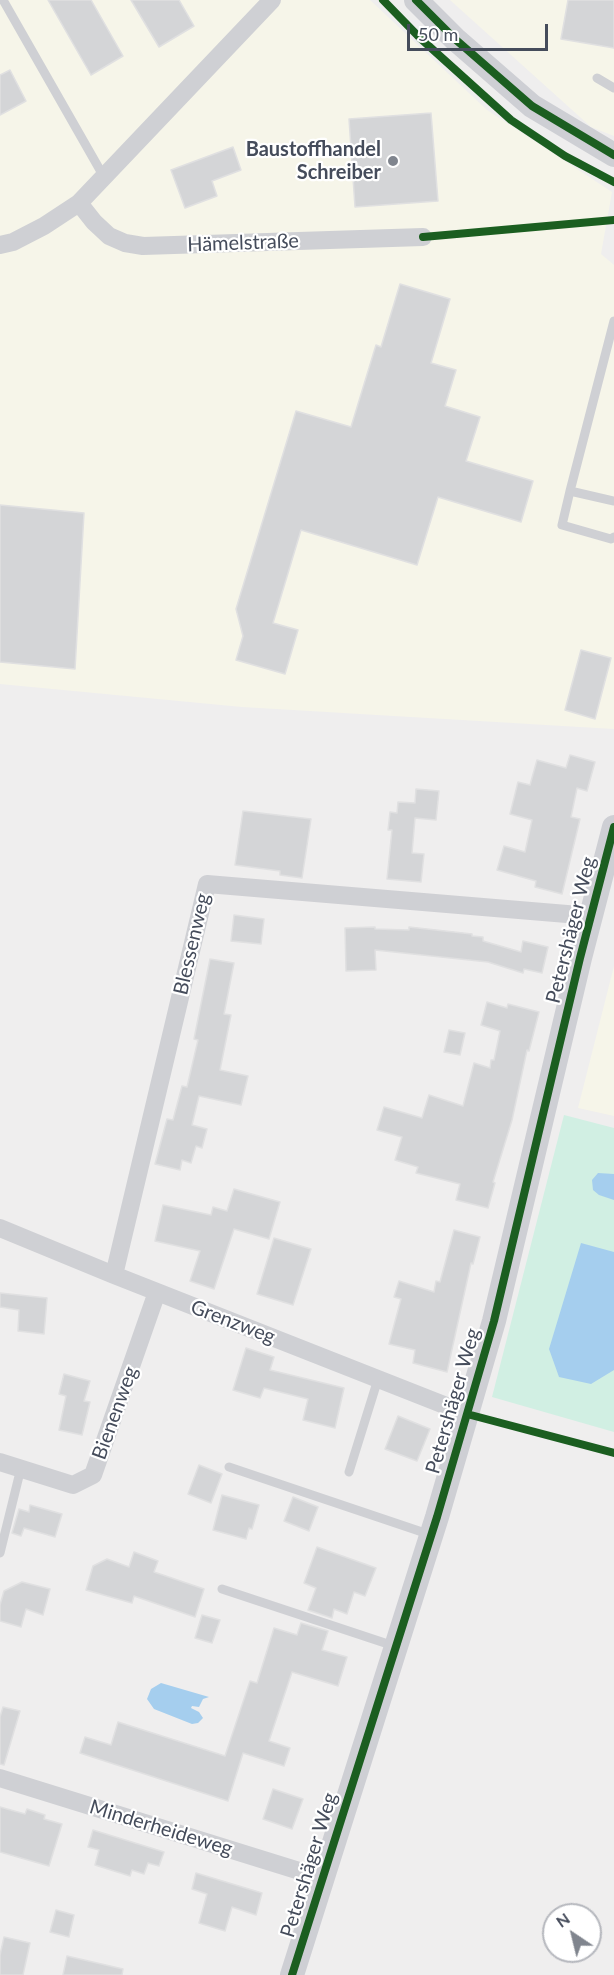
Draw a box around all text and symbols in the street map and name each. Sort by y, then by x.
scale bar [410,12,551,50]
text: 50 m [418,23,458,45]
place label: Baustoffhandel Schreiber [246,138,381,185]
marker: Baustoffhandel Schreiber [386,154,400,168]
street label: Hämelstraße [187,229,299,257]
street label: Petershäger Weg [541,854,601,1006]
street label: Blessenweg [169,891,215,997]
street label: Grenzweg [187,1295,279,1349]
street label: Petershäger Weg [421,1325,485,1477]
street label: Bienenweg [87,1363,143,1463]
street label: Petershäger Weg [276,1790,342,1940]
street label: Minderheideweg [87,1795,235,1861]
north arrow [542,1903,602,1963]
text: N [552,1908,573,1931]

